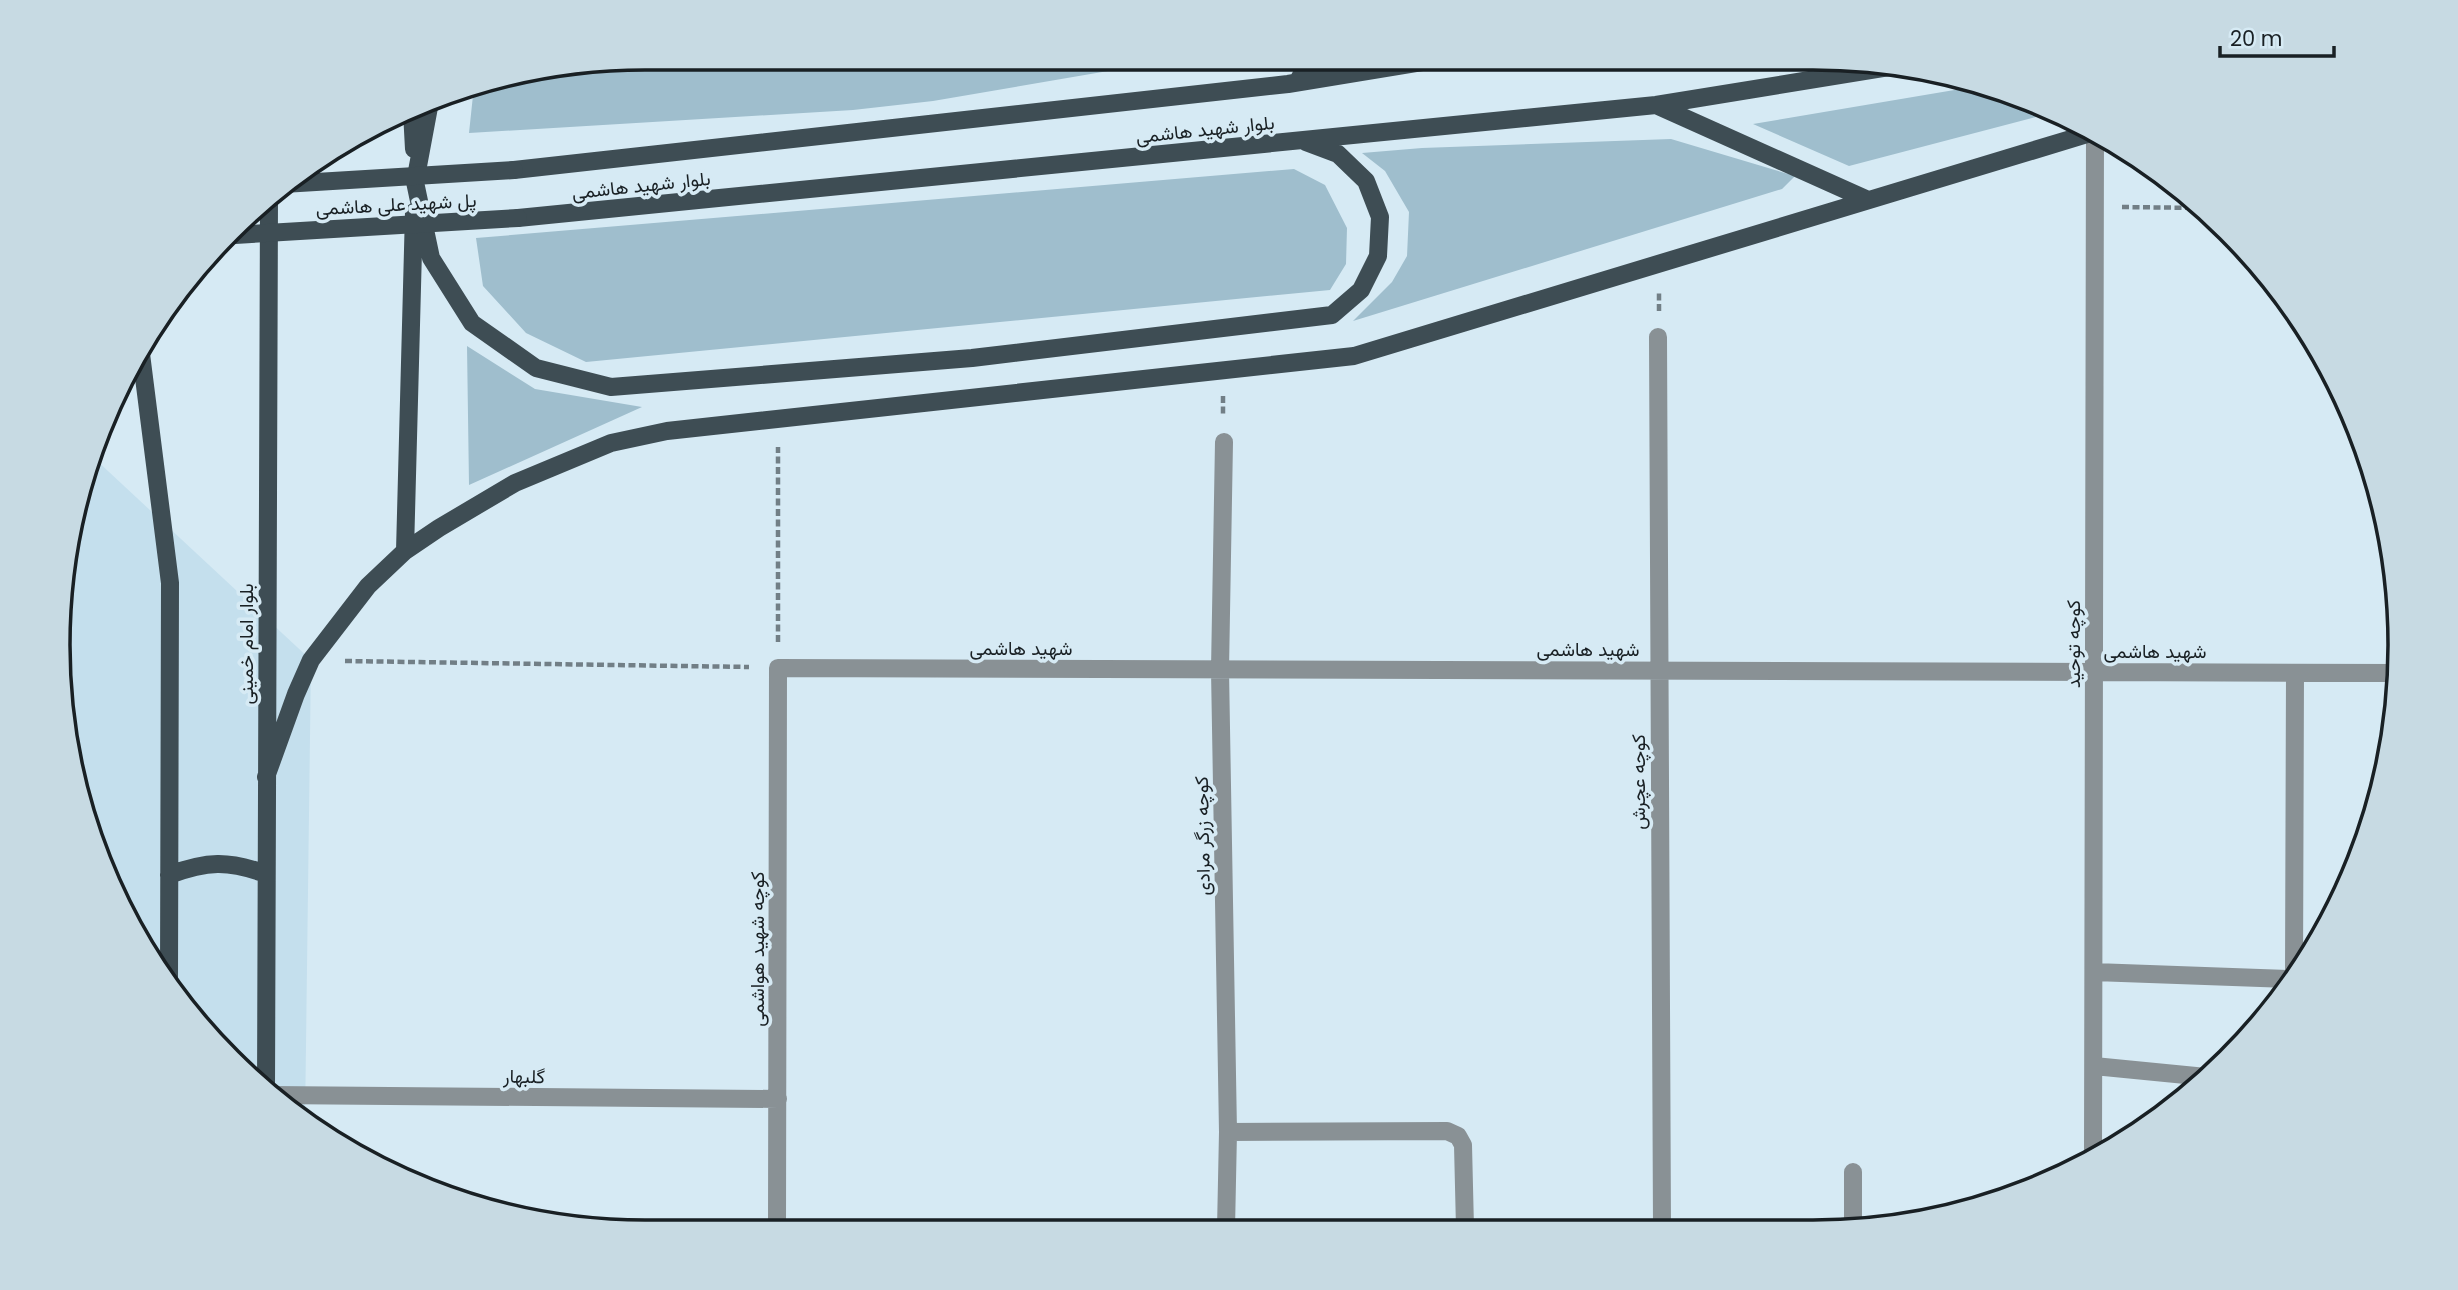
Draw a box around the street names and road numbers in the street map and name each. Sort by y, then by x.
street label: بلوار شهید هاشمی [1134,109,1276,150]
street label: بلوار شهید هاشمی [570,165,712,206]
street label: پل شهید علی هاشمی [315,187,477,222]
street label: بلوار امام خمینی [233,583,260,705]
street label: کوچه توحید [2060,600,2087,688]
street label: شهید هاشمی [969,635,1073,662]
street label: شهید هاشمی [1536,636,1640,663]
street label: شهید هاشمی [2103,638,2207,665]
street label: کوچه عچرش [1625,734,1652,830]
street label: کوچه زرگر مرادی [1188,776,1217,896]
street label: کوچه شهید هواشمی [744,871,771,1027]
street label: گلبهار [502,1063,545,1090]

